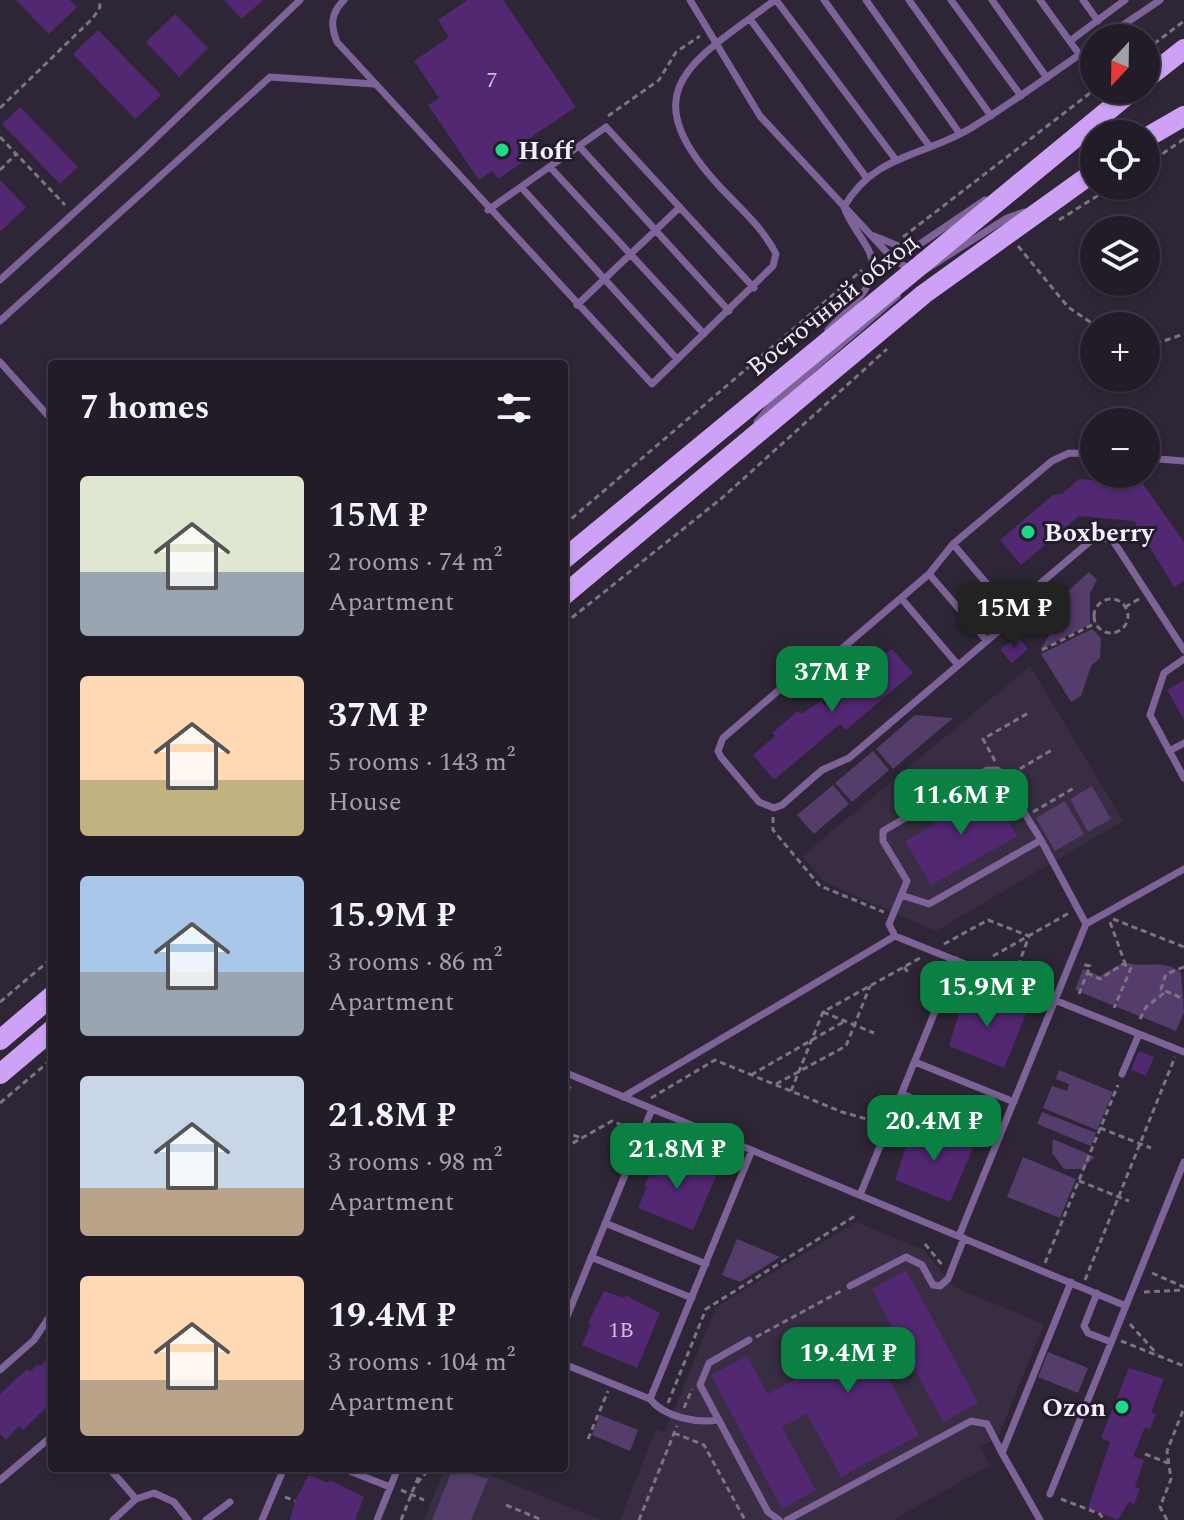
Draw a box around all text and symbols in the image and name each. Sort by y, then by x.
north arrow [1080,24,1160,104]
map controls [1080,24,1160,488]
house number: 7 [486,64,498,97]
button: locate [1080,120,1160,200]
place label: Hoff [518,131,575,171]
marker: Hoff [493,141,511,159]
button: layers [1080,216,1160,296]
street label: Восточный обход [738,223,927,386]
button: + [1080,312,1160,392]
text: 7 homes [80,382,210,434]
icon: filters [492,386,536,430]
button: − [1080,408,1160,488]
text: 15M ₽ [328,490,428,542]
icon: home [144,508,240,604]
place label: Boxberry [1044,513,1155,553]
marker: Boxberry [1019,523,1037,541]
text: 2 rooms · 74 m² [328,542,502,582]
text: Apartment [328,582,454,622]
pin: 15M ₽ [958,582,1070,650]
text: 15M ₽ [976,588,1052,628]
pin: 37M ₽ [776,646,888,714]
text: 37M ₽ [794,652,870,692]
text: 37M ₽ [328,690,428,742]
icon: home [144,708,240,804]
text: 5 rooms · 143 m² [328,742,515,782]
pin: 11.6M ₽ [887,769,1035,837]
text: 11.6M ₽ [912,775,1010,815]
text: House [328,782,402,822]
text: 15.9M ₽ [328,890,456,942]
icon: home [144,908,240,1004]
text: 3 rooms · 86 m² [328,942,502,982]
pin: 15.9M ₽ [913,961,1061,1029]
text: 15.9M ₽ [938,967,1036,1007]
text: Apartment [328,982,454,1022]
text: 21.8M ₽ [328,1090,456,1142]
pin: 20.4M ₽ [860,1095,1008,1163]
text: 20.4M ₽ [885,1101,983,1141]
icon: home [144,1108,240,1204]
pin: 21.8M ₽ [603,1123,751,1191]
text: 21.8M ₽ [628,1129,726,1169]
text: 3 rooms · 98 m² [328,1142,502,1182]
text: Apartment [328,1182,454,1222]
text: 19.4M ₽ [328,1290,456,1342]
icon: home [144,1308,240,1404]
house number: 1В [608,1314,634,1347]
pin: 19.4M ₽ [774,1327,922,1395]
text: 19.4M ₽ [799,1333,897,1373]
text: 3 rooms · 104 m² [328,1342,515,1382]
text: Apartment [328,1382,454,1422]
place label: Ozon [1042,1388,1106,1428]
marker: Ozon [1113,1398,1131,1416]

